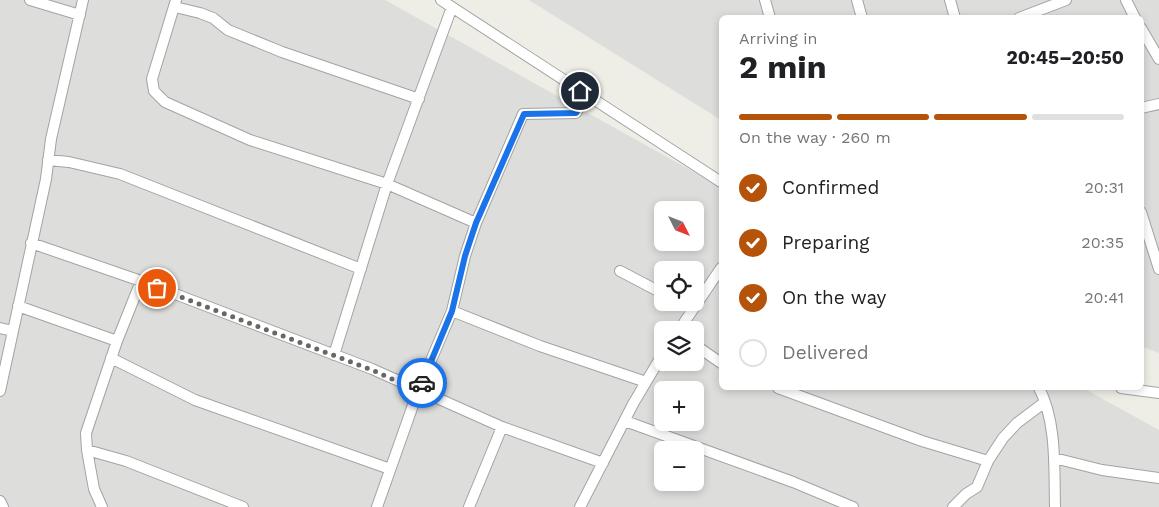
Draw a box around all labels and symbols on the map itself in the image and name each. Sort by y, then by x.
pin [559,70,601,112]
north arrow [654,201,704,251]
pin [136,267,178,309]
courier [397,358,447,408]

